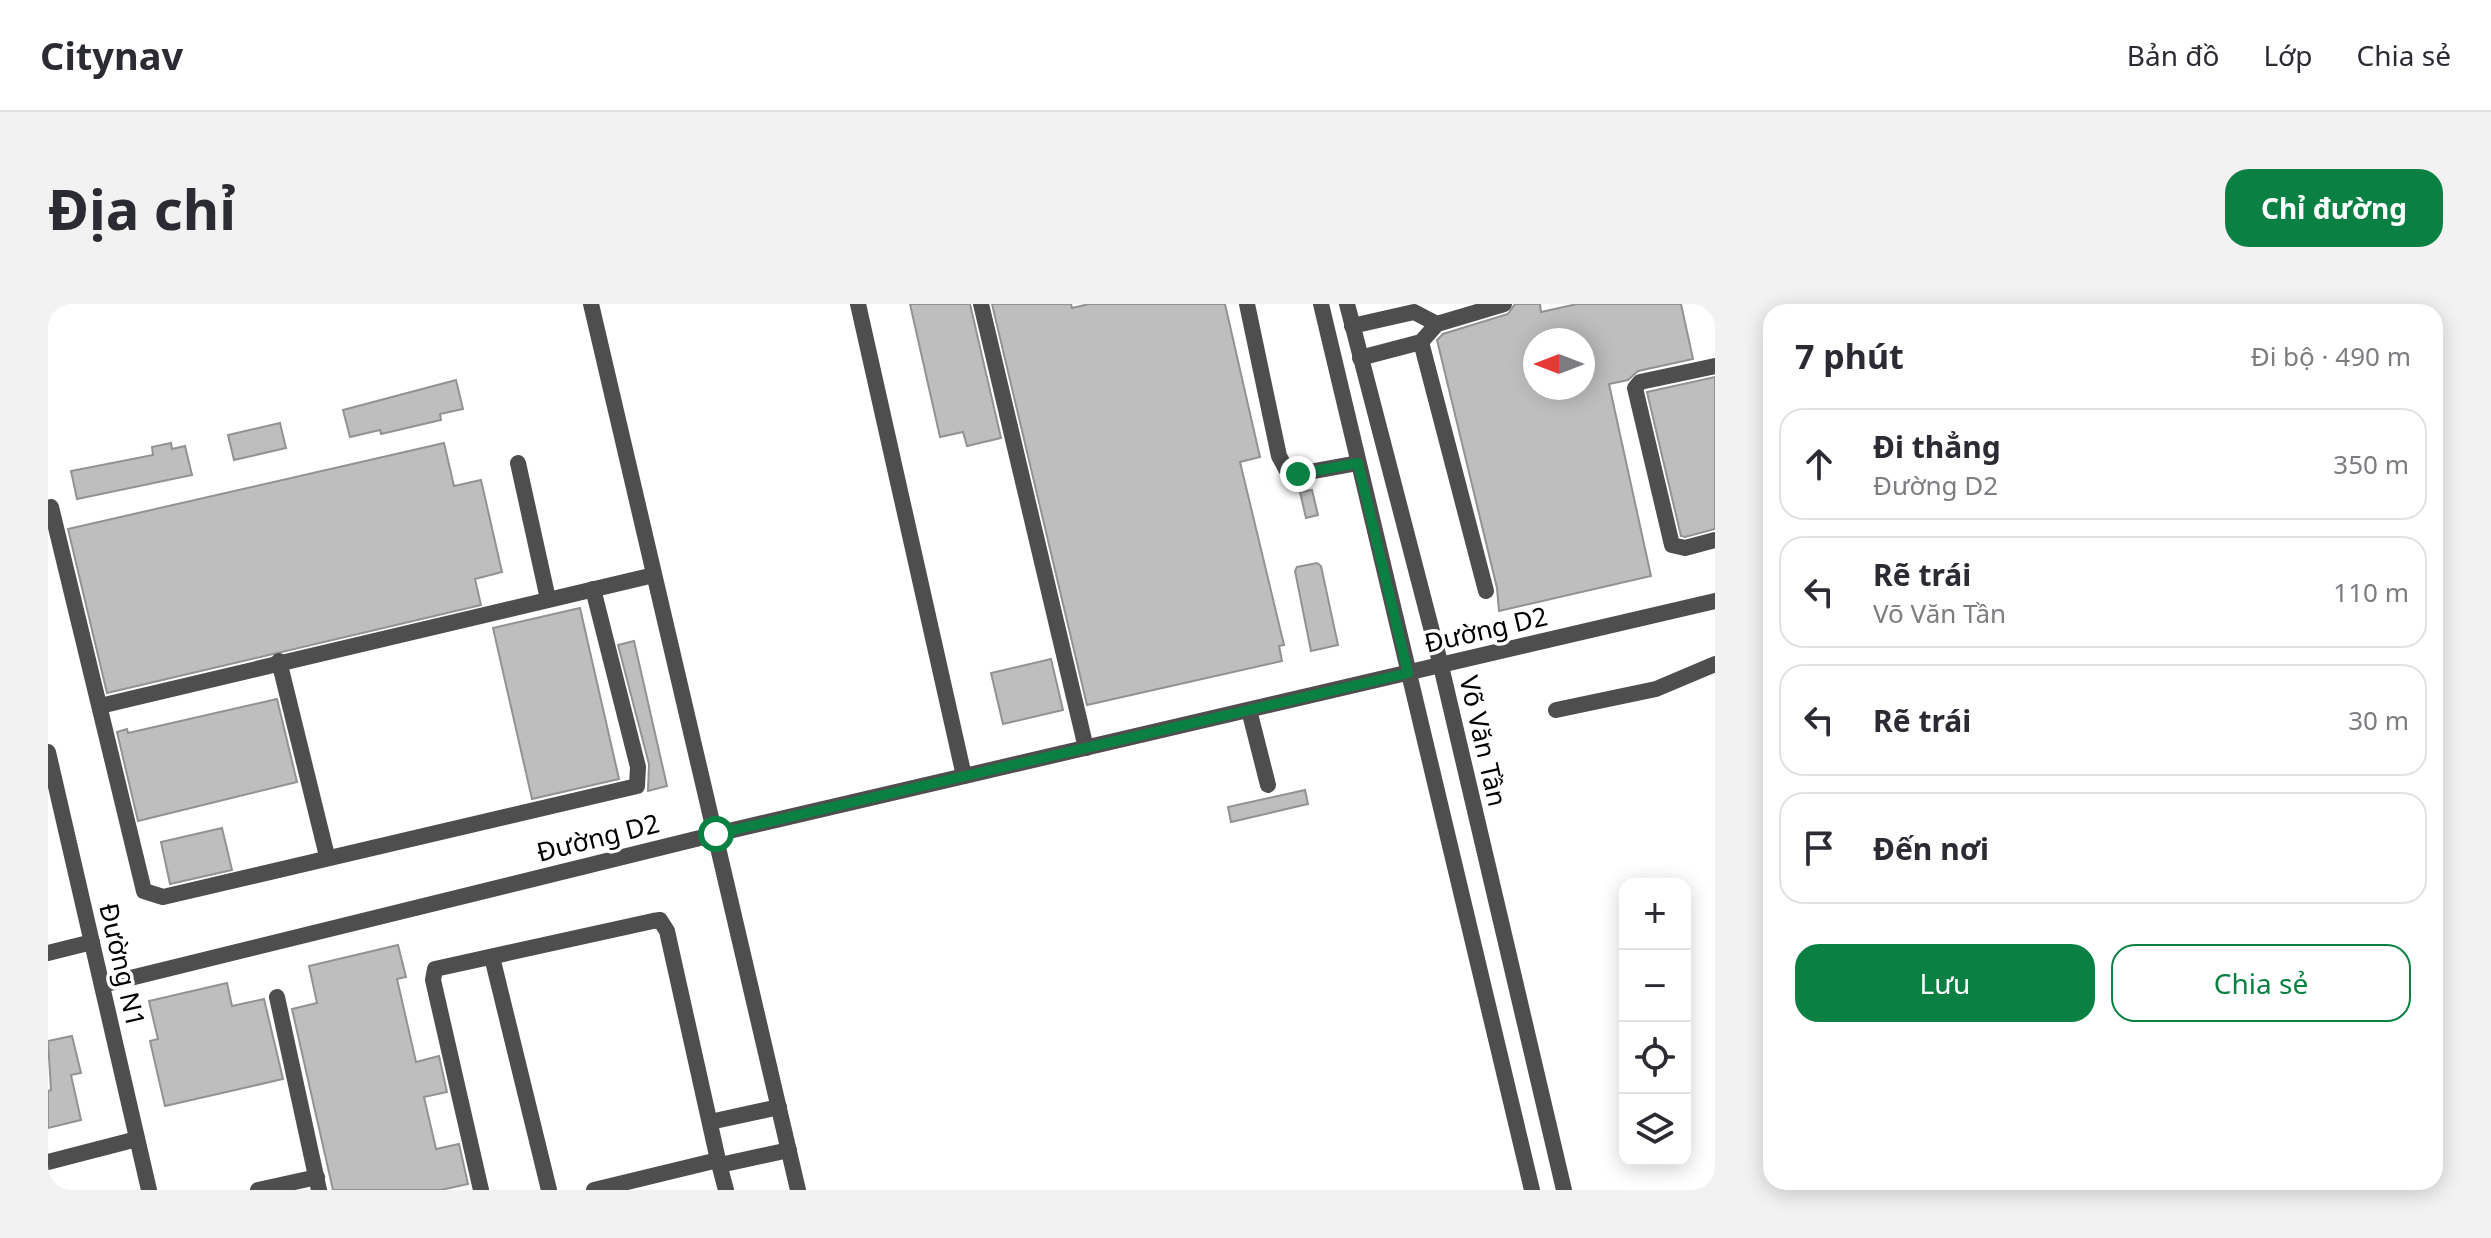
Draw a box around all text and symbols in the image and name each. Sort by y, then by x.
text: Citynav [40,29,183,81]
text: Bản đồ [2127,36,2219,74]
text: Lớp [2263,36,2313,74]
text: Chia sẻ [2357,36,2451,74]
button: Chỉ đường [2225,169,2443,247]
text: Địa chỉ [48,170,236,246]
north arrow [1523,328,1595,400]
text: 7 phút [1795,333,1904,379]
text: Đi bộ · 490 m [2251,338,2411,374]
text: Đi thẳng [1873,426,2001,467]
icon: ahead [1797,442,1841,486]
text: 350 m [2333,446,2409,482]
route end [1280,456,1316,492]
text: Đường D2 [1873,467,1998,503]
text: Rẽ trái [1873,554,1971,595]
icon: left [1797,570,1841,614]
text: 110 m [2333,574,2409,610]
text: Võ Văn Tần [1873,595,2006,631]
street label: Đường D2 [1421,597,1551,661]
street label: Võ Văn Tần [1451,672,1516,810]
icon: left [1797,698,1841,742]
text: Rẽ trái [1873,700,1971,741]
text: 30 m [2348,702,2409,738]
street label: Đường D2 [533,804,663,870]
route start [698,816,734,852]
icon: arrive [1797,826,1841,870]
text: Đến nơi [1873,828,1989,869]
map controls [1619,878,1691,1166]
button: + [1619,878,1691,950]
street label: Đường N1 [91,899,155,1030]
button: Lưu [1795,944,2095,1022]
button: Chia sẻ [2111,944,2411,1022]
button: − [1619,950,1691,1022]
button: locate [1619,1022,1691,1094]
button: layers [1619,1094,1691,1166]

